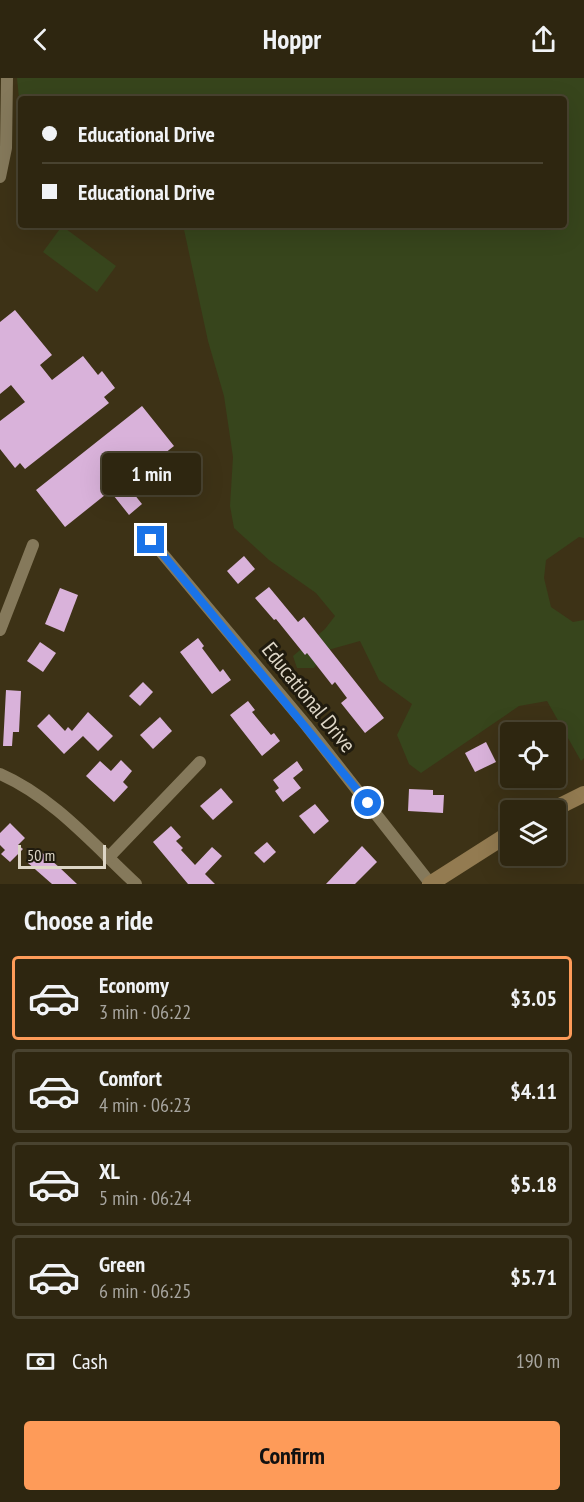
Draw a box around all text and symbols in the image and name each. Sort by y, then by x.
text: Hoppr [263,22,321,56]
icon: back [24,23,57,56]
icon: share [527,23,560,56]
text: Educational Drive [78,120,215,148]
text: Educational Drive [78,178,215,206]
callout: 1 min [102,453,201,495]
text: 1 min [131,461,172,487]
route end [137,526,164,553]
street label: Educational Drive [256,636,362,758]
map controls [500,722,566,866]
button: locate [500,722,566,788]
route start [354,789,381,816]
button: layers [500,800,566,866]
scale bar [18,842,106,870]
text: 50 m [27,845,55,865]
text: Choose a ride [24,903,153,937]
icon: car [27,971,81,1025]
text: Economy [99,971,169,999]
text: $3.05 [510,984,557,1012]
text: 3 min · 06:22 [99,999,191,1025]
icon: car [27,1064,81,1118]
text: Comfort [99,1064,162,1092]
text: $4.11 [510,1077,557,1105]
text: 4 min · 06:23 [99,1092,191,1118]
icon: car [27,1157,81,1211]
text: XL [99,1157,120,1185]
text: $5.18 [510,1170,557,1198]
text: 5 min · 06:24 [99,1185,191,1211]
icon: car [27,1250,81,1304]
text: Green [99,1250,145,1278]
text: $5.71 [510,1263,557,1291]
text: 6 min · 06:25 [99,1278,191,1304]
icon: cash [24,1345,57,1378]
text: Cash [72,1347,108,1375]
text: 190 m [516,1348,560,1374]
button: Confirm [24,1421,560,1490]

